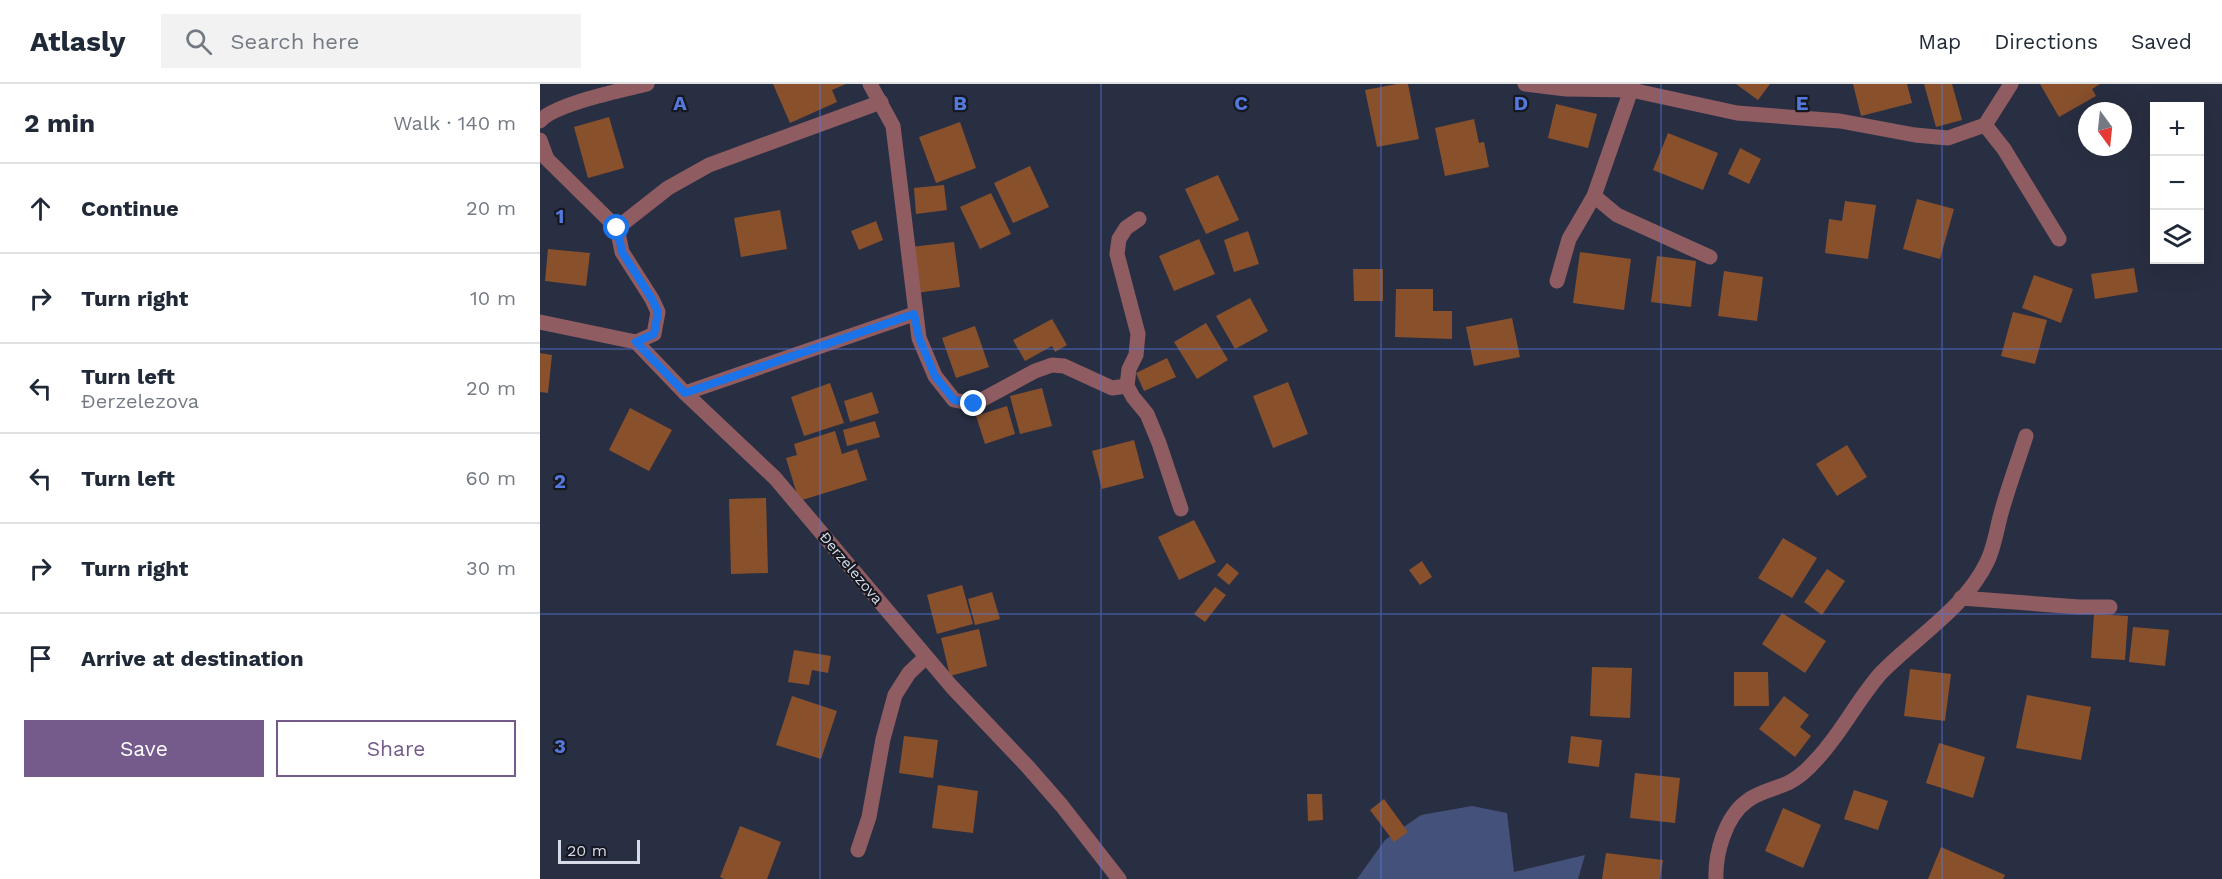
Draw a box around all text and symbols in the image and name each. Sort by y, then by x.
search box [161,14,581,68]
text: Atlasly [30,25,125,58]
icon: search [182,25,215,58]
text: Search here [230,29,359,54]
text: Map [1918,29,1961,54]
text: Directions [1994,29,2098,54]
text: Saved [2131,29,2192,54]
text: A [673,91,687,115]
text: B [953,91,967,115]
text: C [1234,91,1248,115]
text: D [1514,91,1528,115]
text: E [1796,91,1808,115]
north arrow [2078,102,2132,156]
map controls [2150,102,2204,264]
button: + [2150,102,2204,156]
text: 2 min [24,108,95,138]
text: Walk · 140 m [393,111,516,135]
button: − [2150,156,2204,210]
icon: ahead [24,192,57,225]
text: Continue [81,196,179,221]
text: 20 m [466,196,516,220]
text: 1 [556,204,564,228]
button: layers [2150,210,2204,264]
route start [603,214,629,240]
icon: right [24,282,57,315]
text: Turn right [81,286,188,311]
text: 10 m [470,286,516,310]
text: Turn left [81,364,175,389]
icon: left [24,372,57,405]
text: 20 m [466,376,516,400]
text: Đerzelezova [81,389,199,413]
route end [960,390,986,416]
icon: left [24,462,57,495]
text: Turn left [81,466,175,491]
text: 60 m [466,466,516,490]
text: 2 [554,469,566,493]
street label: Đerzelezova [816,528,887,608]
icon: right [24,552,57,585]
text: Turn right [81,556,188,581]
text: 30 m [466,556,516,580]
icon: arrive [24,642,57,675]
text: Arrive at destination [81,646,304,671]
button: Save [24,720,264,777]
button: Share [276,720,516,777]
text: 3 [554,734,566,758]
scale bar [558,837,640,864]
text: 20 m [567,841,607,860]

